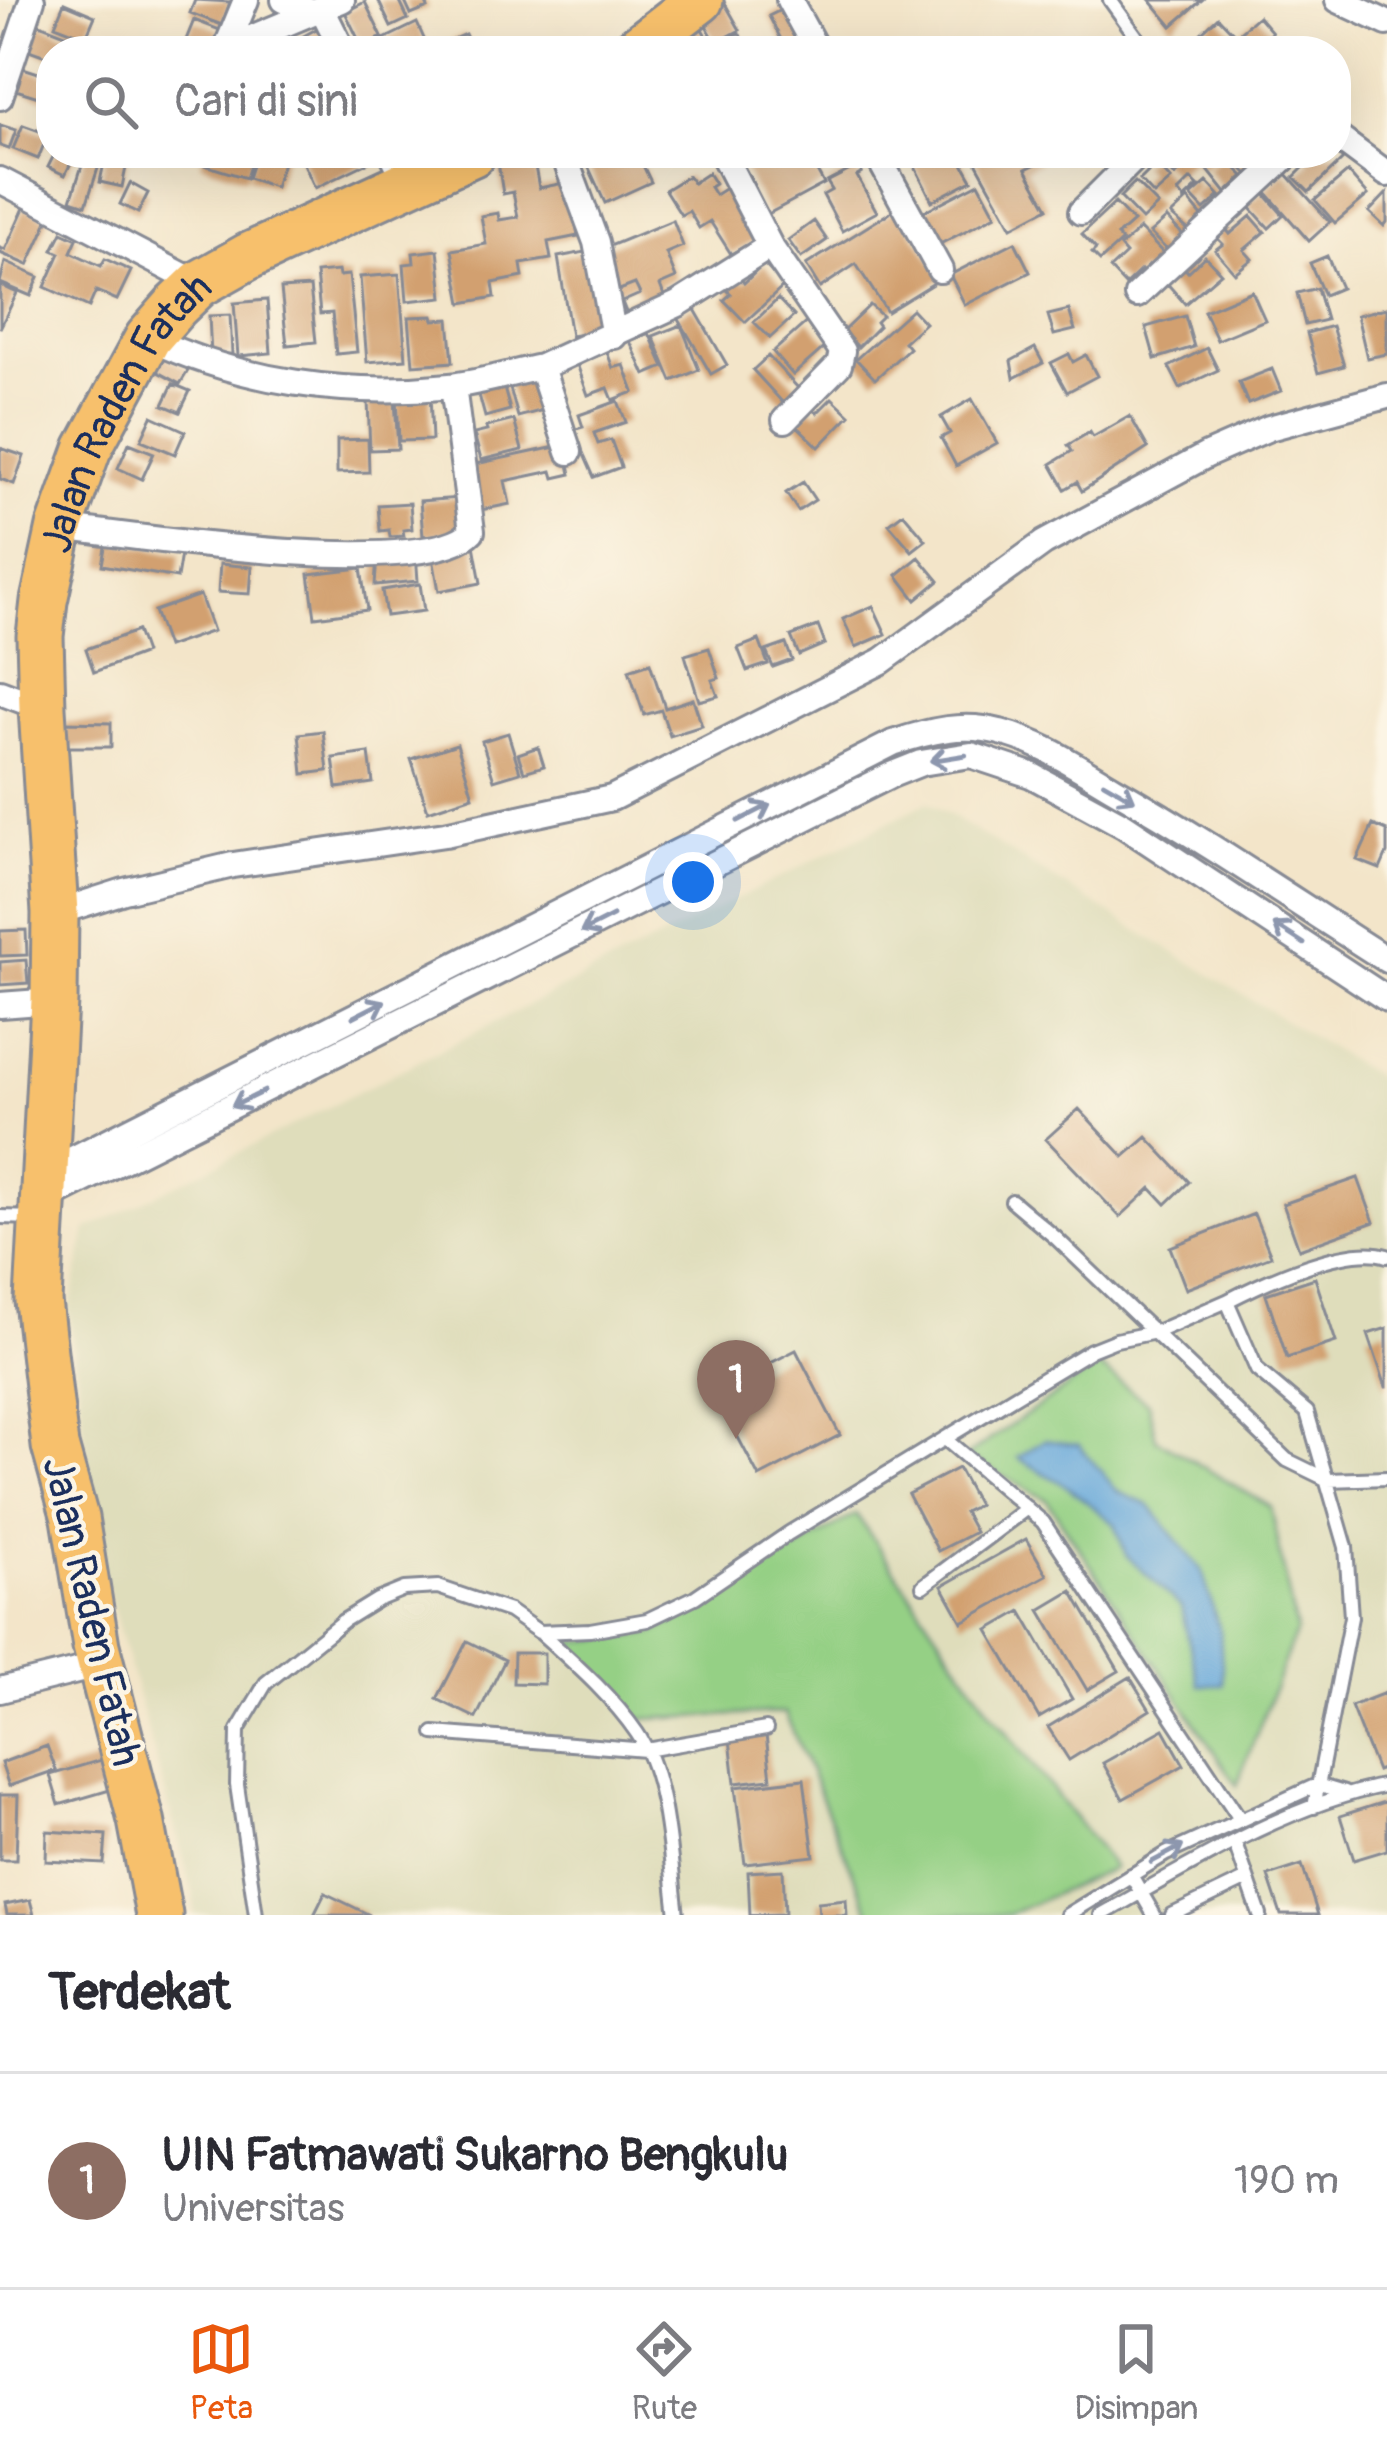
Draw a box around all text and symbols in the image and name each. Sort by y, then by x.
search box [36,36,1351,168]
icon: search [78,69,144,135]
text: Cari di sini [174,74,358,130]
street label: Jalan Raden Fatah [31,262,223,558]
one-way arrow [930,748,969,771]
one-way arrow [1101,780,1136,803]
one-way arrow [736,801,771,824]
your location [663,852,723,912]
one-way arrow [579,913,615,936]
one-way arrow [1273,922,1307,947]
one-way arrow [351,997,386,1020]
one-way arrow [231,1089,266,1112]
pin: 1 [697,1340,775,1439]
street label: Jalan Raden Fatah [30,1452,152,1771]
one-way arrow [1149,1842,1185,1865]
text: Terdekat [48,1961,230,2025]
text: UIN Fatmawati Sukarno Bengkulu [162,2128,788,2184]
text: 1 [79,2156,95,2205]
text: 190 m [1234,2156,1339,2205]
text: Universitas [162,2184,344,2233]
tab: Peta [188,2316,254,2429]
tab: Rute [631,2316,697,2429]
tab: Disimpan [1074,2316,1199,2429]

